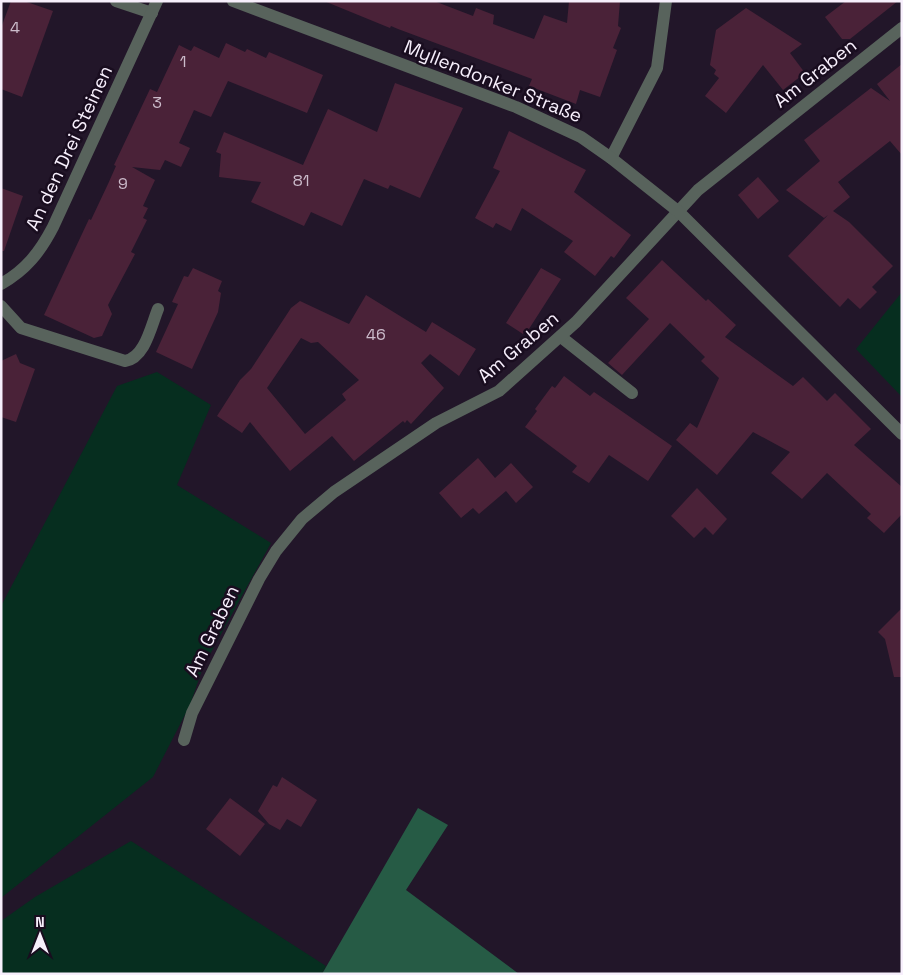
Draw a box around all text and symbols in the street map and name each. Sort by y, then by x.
house number: 4 [10,17,20,38]
street label: Am Graben [768,33,862,113]
street label: Myllendonker Straße [400,34,586,128]
house number: 1 [180,51,186,72]
street label: An den Drei Steinen [20,62,118,234]
house number: 3 [152,92,162,113]
house number: 81 [293,170,309,191]
house number: 9 [118,173,128,194]
street label: Am Graben [472,306,564,388]
house number: 46 [366,324,386,345]
street label: Am Graben [179,581,245,681]
north arrow [15,910,65,960]
text: N [35,913,45,931]

